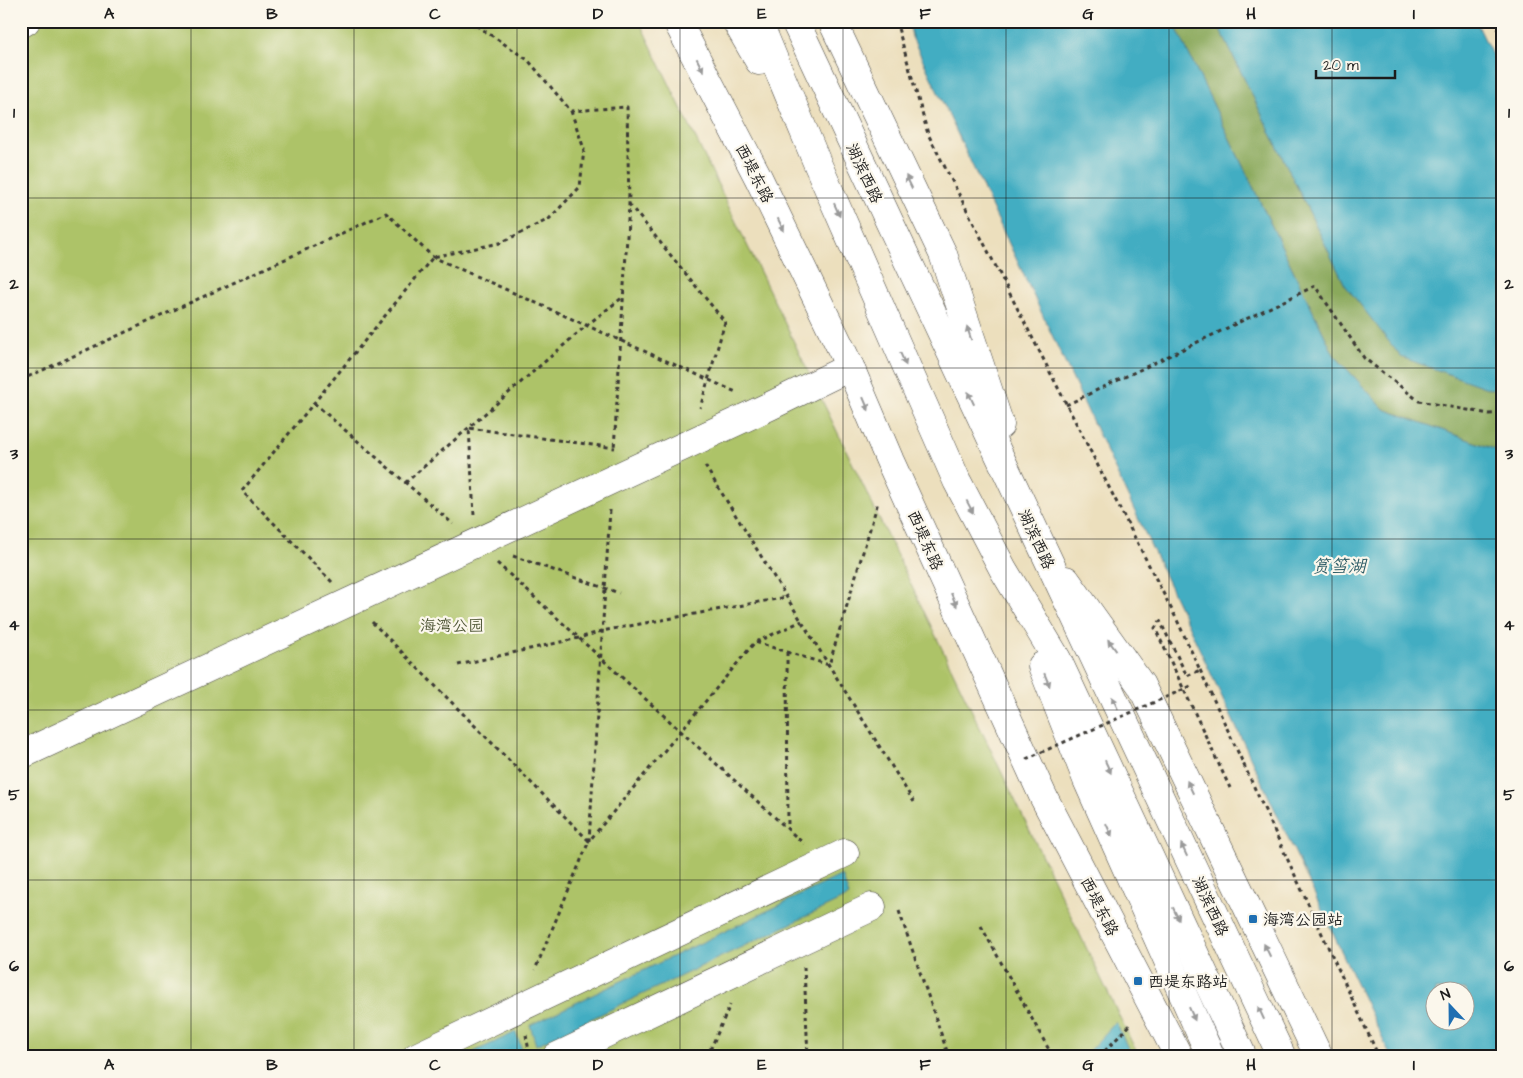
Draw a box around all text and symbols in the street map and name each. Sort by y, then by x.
text: A [104,3,115,25]
text: B [266,3,278,25]
text: C [429,3,441,25]
text: D [593,3,604,25]
text: E [757,3,767,25]
text: F [919,3,931,25]
text: G [1082,3,1094,25]
text: H [1246,3,1256,25]
text: I [1413,3,1415,25]
scale bar [1316,48,1394,80]
text: 20 m [1323,55,1359,76]
one-way arrow [696,57,704,72]
text: 1 [13,102,16,124]
text: 1 [1508,102,1511,124]
street label: 西堤东路 [730,140,778,207]
street label: 湖滨西路 [841,140,888,207]
one-way arrow [904,175,912,189]
one-way arrow [834,203,842,217]
one-way arrow [778,218,786,232]
text: 2 [8,273,19,295]
text: 2 [1503,273,1514,295]
one-way arrow [965,325,972,340]
one-way arrow [899,352,907,366]
one-way arrow [967,391,975,405]
one-way arrow [862,397,870,411]
text: 3 [9,443,19,465]
text: 3 [1504,443,1514,465]
one-way arrow [966,499,974,514]
street label: 湖滨西路 [1013,506,1060,573]
street label: 西堤东路 [902,507,948,574]
water label: 筼筜湖 [1312,554,1368,579]
one-way arrow [950,593,958,607]
text: 4 [9,614,20,636]
text: 4 [1504,614,1515,636]
park label: 海湾公园 [420,615,484,637]
one-way arrow [1107,638,1117,652]
one-way arrow [1043,673,1051,688]
one-way arrow [1111,696,1119,710]
one-way arrow [1104,760,1112,774]
one-way arrow [1186,780,1194,794]
text: 5 [8,784,20,806]
text: 5 [1503,784,1515,806]
one-way arrow [1106,823,1114,837]
one-way arrow [1180,843,1188,857]
street label: 西堤东路 [1075,873,1123,940]
street label: 湖滨西路 [1187,873,1234,940]
one-way arrow [1173,907,1181,921]
place label: 海湾公园站 [1263,909,1343,931]
marker: 海湾公园站 [1247,913,1259,925]
one-way arrow [1263,942,1272,957]
text: 6 [9,955,19,977]
text: 6 [1504,955,1514,977]
place label: 西堤东路站 [1148,971,1228,993]
marker: 西堤东路站 [1132,975,1144,987]
north arrow [1426,980,1476,1030]
text: N [1438,984,1454,1006]
one-way arrow [1257,1006,1265,1020]
one-way arrow [1188,1007,1196,1021]
text: A [104,1054,115,1076]
text: B [266,1054,278,1076]
text: C [429,1054,441,1076]
text: D [593,1054,604,1076]
text: E [757,1054,767,1076]
text: F [919,1054,931,1076]
text: G [1082,1054,1094,1076]
text: H [1246,1054,1256,1076]
text: I [1413,1054,1415,1076]

